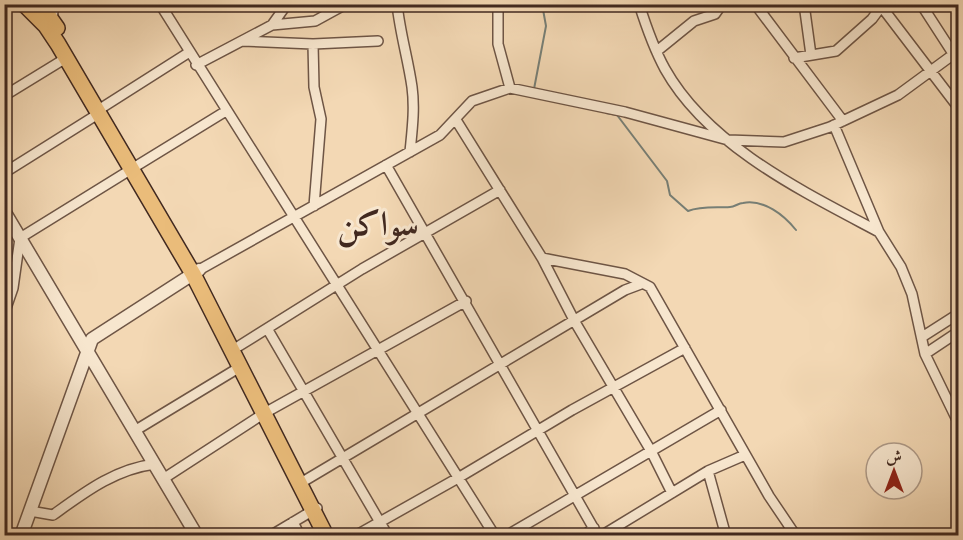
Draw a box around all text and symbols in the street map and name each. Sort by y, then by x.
district label: سواكن [337,204,419,248]
north arrow [864,441,924,501]
text: ش [886,447,902,467]

